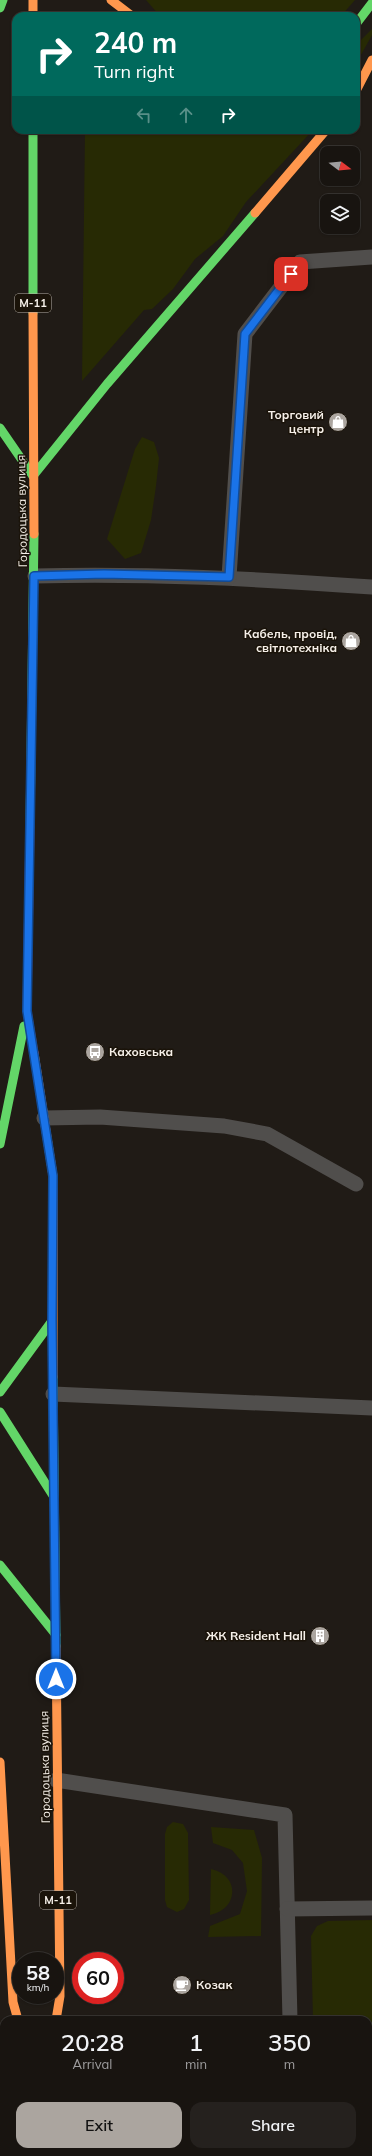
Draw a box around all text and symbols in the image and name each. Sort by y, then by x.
text: 240 m [94,25,177,60]
icon: right [28,28,80,80]
text: Turn right [94,60,174,83]
icon: left [133,104,155,126]
icon: ahead [175,104,197,126]
icon: right [217,104,239,126]
north arrow [320,146,360,186]
map controls [320,146,360,234]
button: layers [320,194,360,234]
pin [274,257,308,291]
icon: arrive [280,263,302,285]
road number: М-11 [15,294,51,312]
place label: Торговий центр [268,407,324,436]
shop icon: Торговий центр [327,411,349,433]
street label: Городоцька вулиця [13,455,30,567]
place label: Кабель, провід, світлотехніка [244,626,337,655]
shop icon: Кабель, провід, світлотехніка [340,630,362,652]
bus stop icon: Каховська [84,1041,106,1063]
place label: Каховська [109,1044,173,1059]
building icon: ЖК Resident Hall [309,1625,331,1647]
place label: ЖК Resident Hall [206,1628,306,1643]
position arrow [35,1658,77,1700]
street label: Городоцька вулиця [36,1711,53,1823]
road number: М-11 [40,1891,76,1909]
speed limit sign: 60 [72,1952,124,2004]
text: 58 [26,1960,50,1985]
cafe icon: Козак [171,1974,193,1996]
place label: Козак [196,1977,232,1992]
text: km/h [27,1981,49,1994]
text: 20:28 [61,2027,124,2057]
text: 1 [189,2027,203,2057]
text: 350 [268,2027,311,2057]
text: Arrival [73,2056,112,2072]
text: min [185,2056,207,2072]
text: m [284,2056,295,2072]
button: Exit [16,2102,182,2148]
button: Share [190,2102,356,2148]

